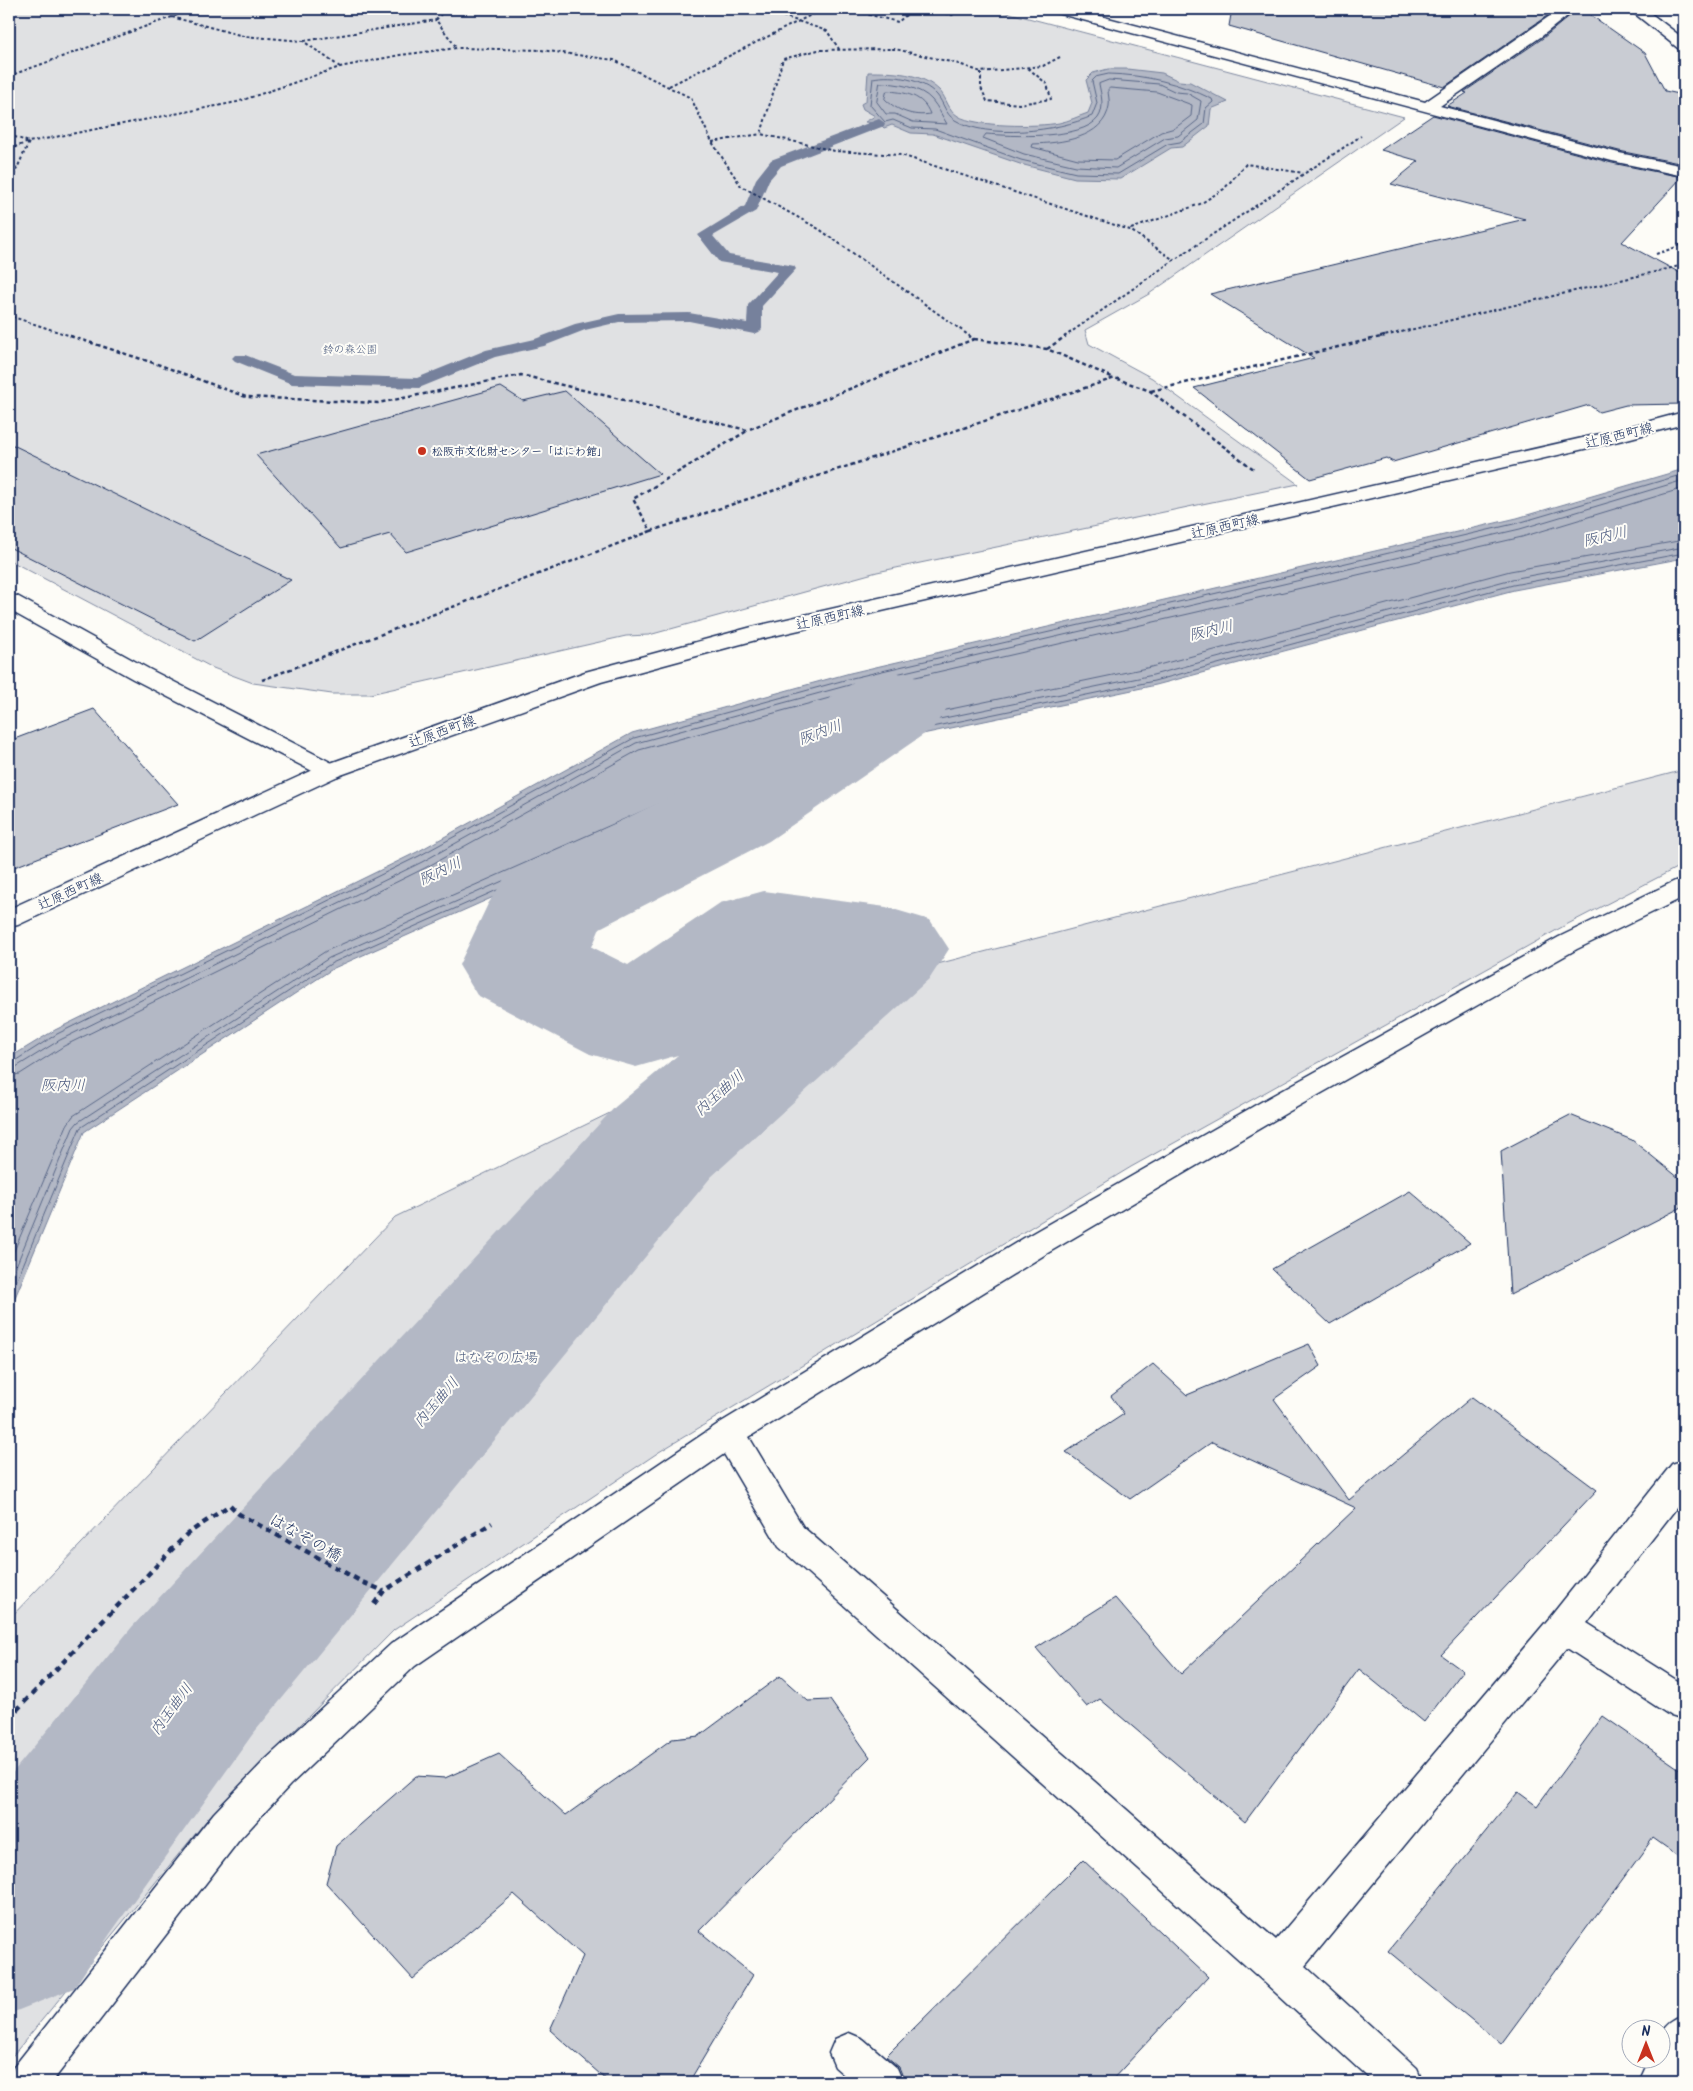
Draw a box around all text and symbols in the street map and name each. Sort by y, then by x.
park label: 鈴の森公園 [323,341,378,359]
street label: 辻原西町線 [1583,417,1656,455]
place label: 松阪市文化財センター「はにわ館」 [432,443,608,461]
marker: 松阪市文化財センター「はにわ館」 [416,445,428,457]
street label: 辻原西町線 [1189,508,1262,546]
water label: 阪内川 [1581,520,1630,554]
street label: 辻原西町線 [794,599,867,637]
water label: 阪内川 [1187,614,1236,648]
street label: 辻原西町線 [406,710,479,754]
water label: 阪内川 [795,714,846,752]
water label: 阪内川 [415,852,466,892]
street label: 辻原西町線 [34,867,107,917]
water label: 内玉曲川 [689,1065,750,1122]
water label: 阪内川 [40,1074,86,1098]
park label: はなぞの広場 [454,1347,538,1369]
water label: 内玉曲川 [408,1372,465,1433]
street label: はなぞの橋 [264,1508,346,1569]
water label: 内玉曲川 [144,1678,199,1741]
north arrow [1620,2018,1670,2068]
text: N [1642,2021,1651,2043]

